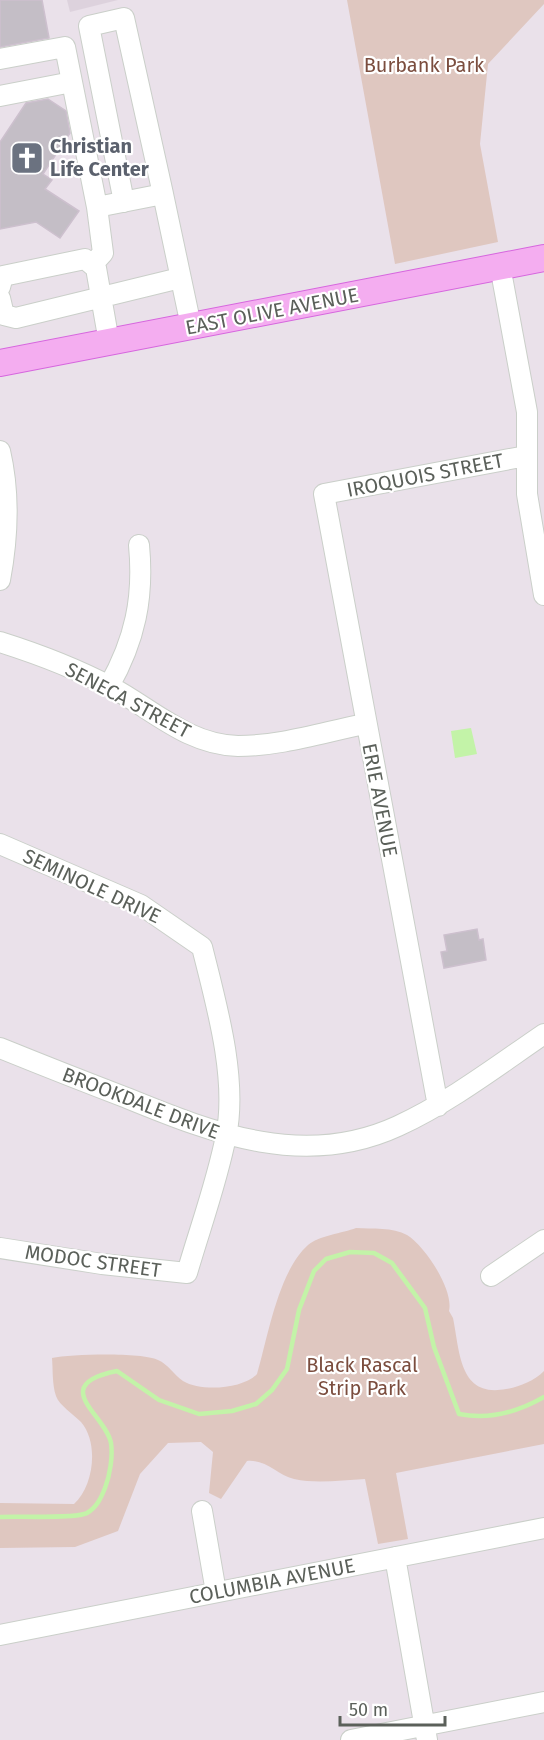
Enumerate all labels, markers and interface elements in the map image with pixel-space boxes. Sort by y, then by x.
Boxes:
park label: Burbank Park [364,53,485,77]
place label: Christian Life Center [50,134,150,181]
church icon: Christian Life Center [9,140,45,176]
street label: EAST OLIVE AVENUE [183,282,361,340]
street label: IROQUOIS STREET [345,448,506,502]
street label: SENECA STREET [61,657,195,743]
street label: ERIE AVENUE [357,741,403,859]
street label: SEMINOLE DRIVE [19,844,165,928]
street label: BROOKDALE DRIVE [59,1062,223,1144]
street label: MODOC STREET [23,1240,163,1283]
park label: Black Rascal Strip Park [306,1353,418,1400]
street label: COLUMBIA AVENUE [187,1553,357,1609]
scale bar [340,1689,445,1727]
text: 50 m [349,1699,388,1721]

